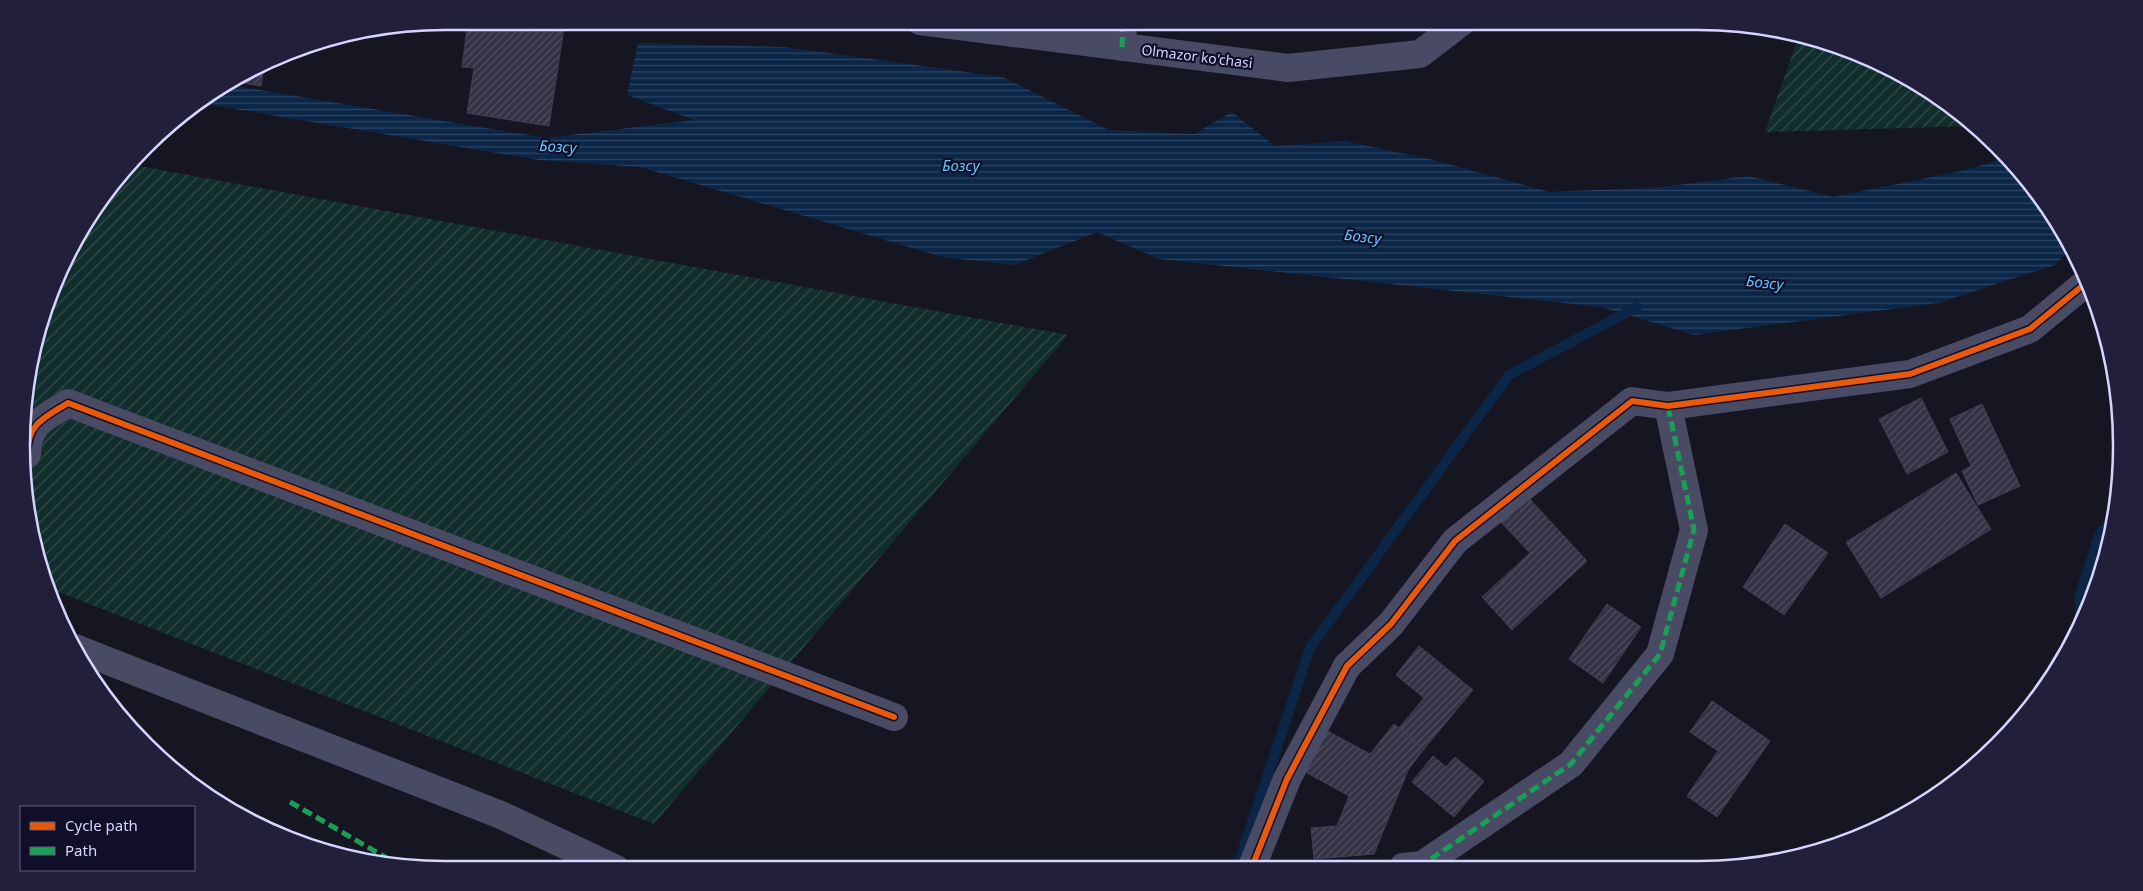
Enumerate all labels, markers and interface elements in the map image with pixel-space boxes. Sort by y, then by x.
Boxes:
street label: Olmazor ko'chasi [1140,40,1254,72]
water label: Бозсу [539,135,578,157]
water label: Бозсу [942,155,980,175]
water label: Бозсу [1343,224,1383,248]
water label: Бозсу [1745,270,1785,294]
legend [20,806,195,871]
text: Cycle path [65,815,138,835]
text: Path [65,840,97,860]

